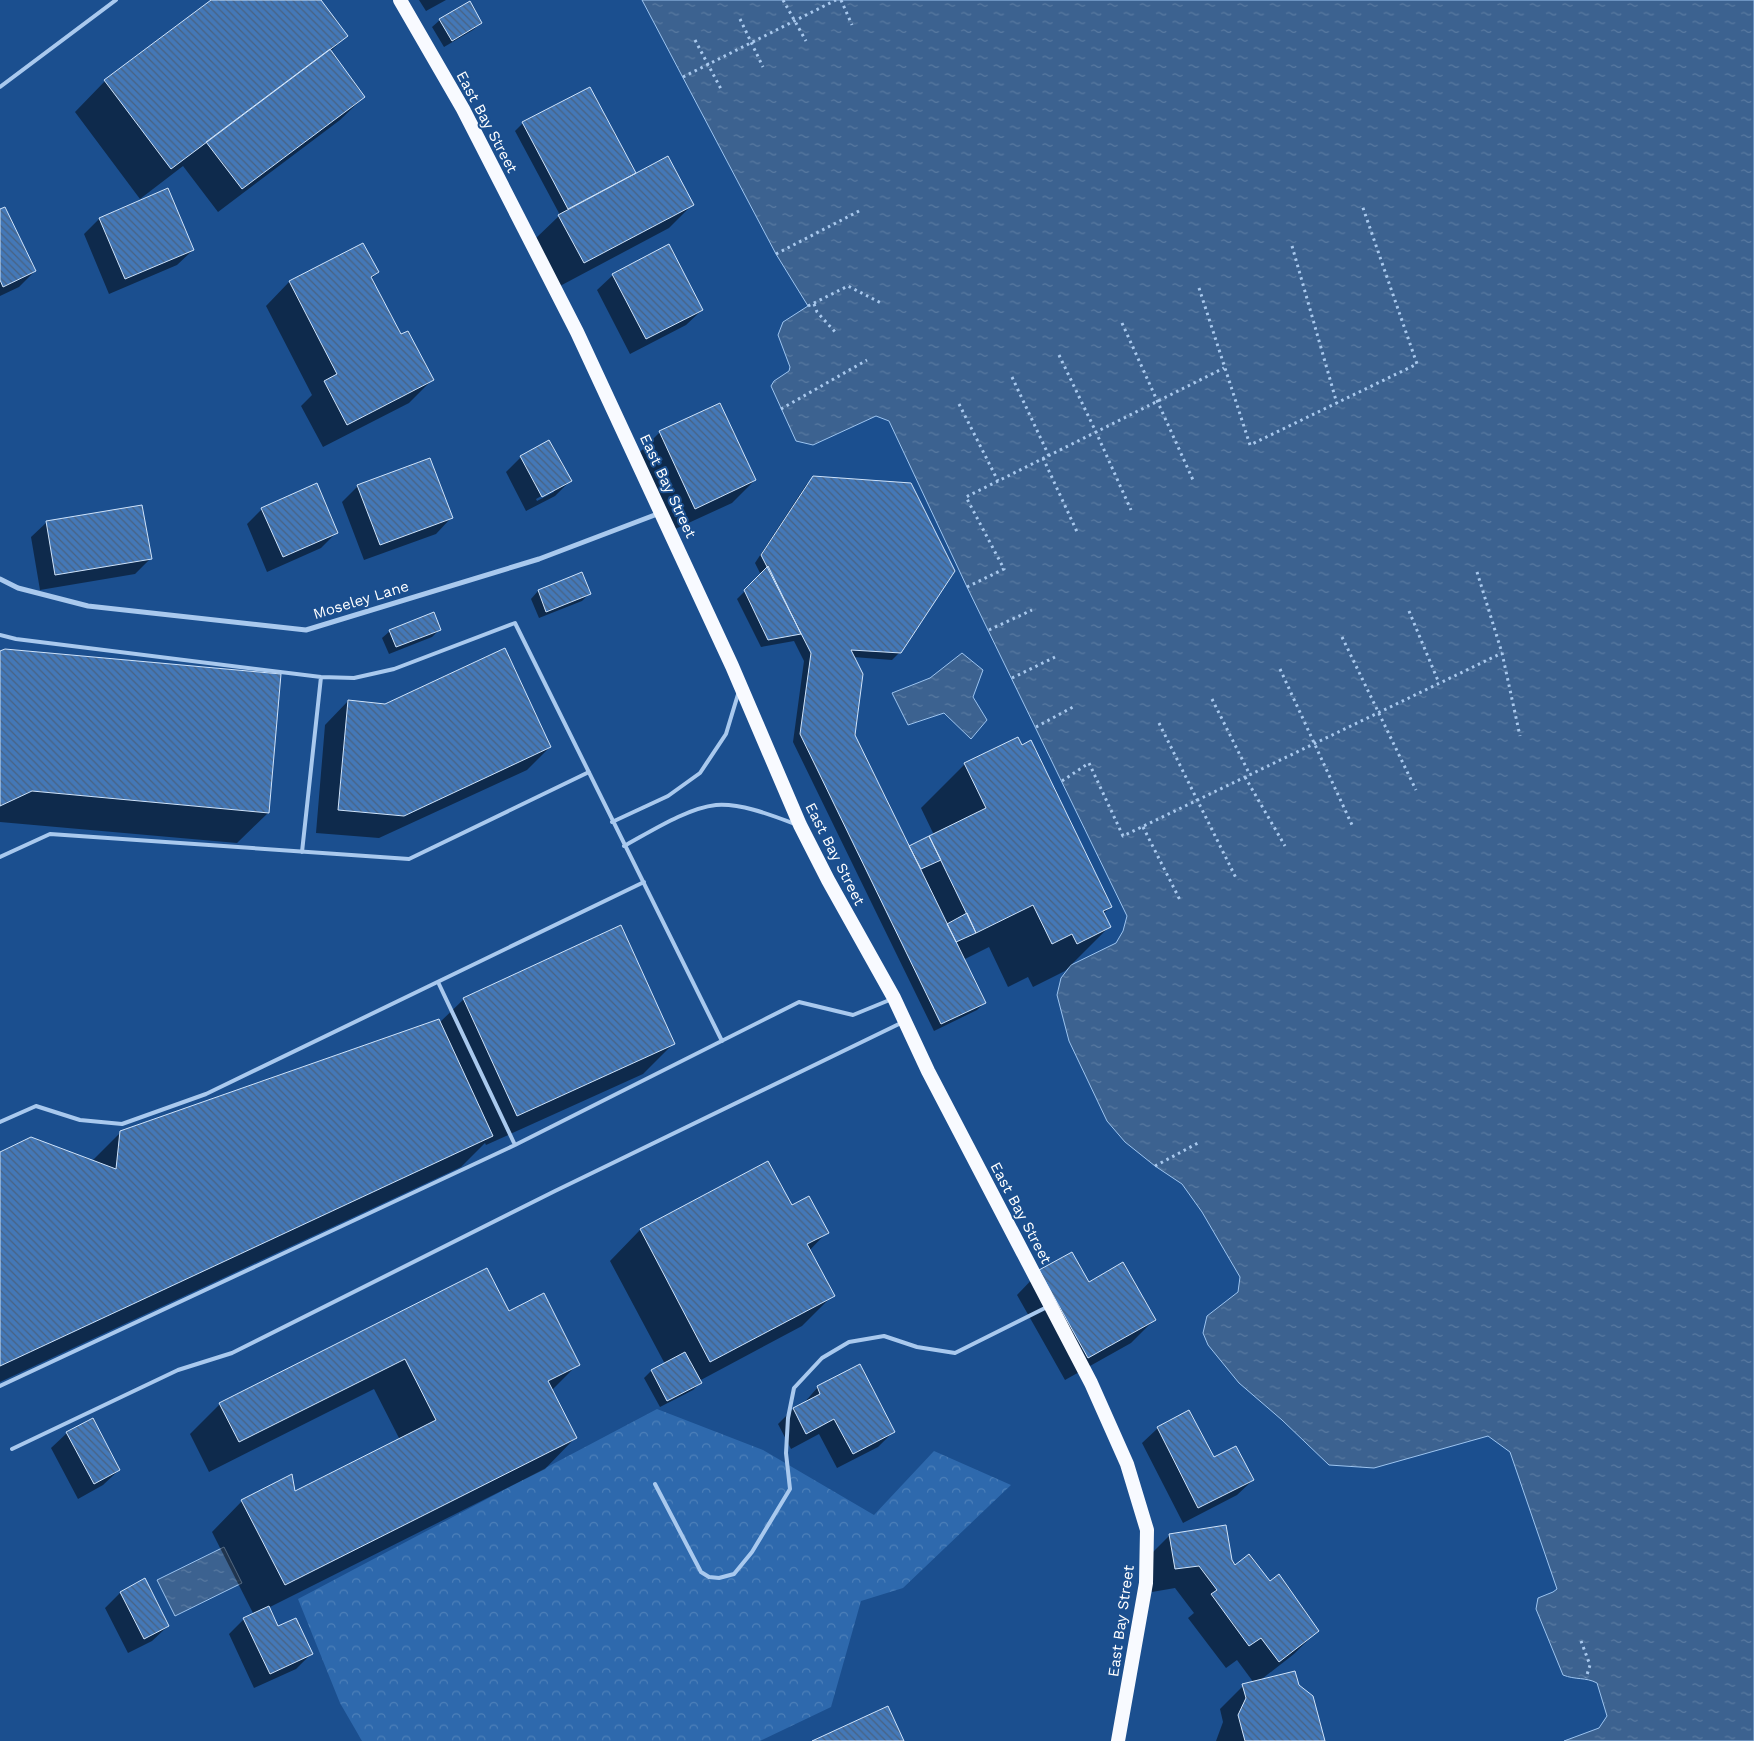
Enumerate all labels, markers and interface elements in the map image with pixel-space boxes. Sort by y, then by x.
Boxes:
street label: East Bay Street [453,68,522,177]
street label: East Bay Street [636,431,700,542]
street label: Moseley Lane [311,577,411,623]
street label: East Bay Street [801,800,869,909]
street label: East Bay Street [987,1159,1056,1268]
street label: East Bay Street [1104,1563,1138,1678]

